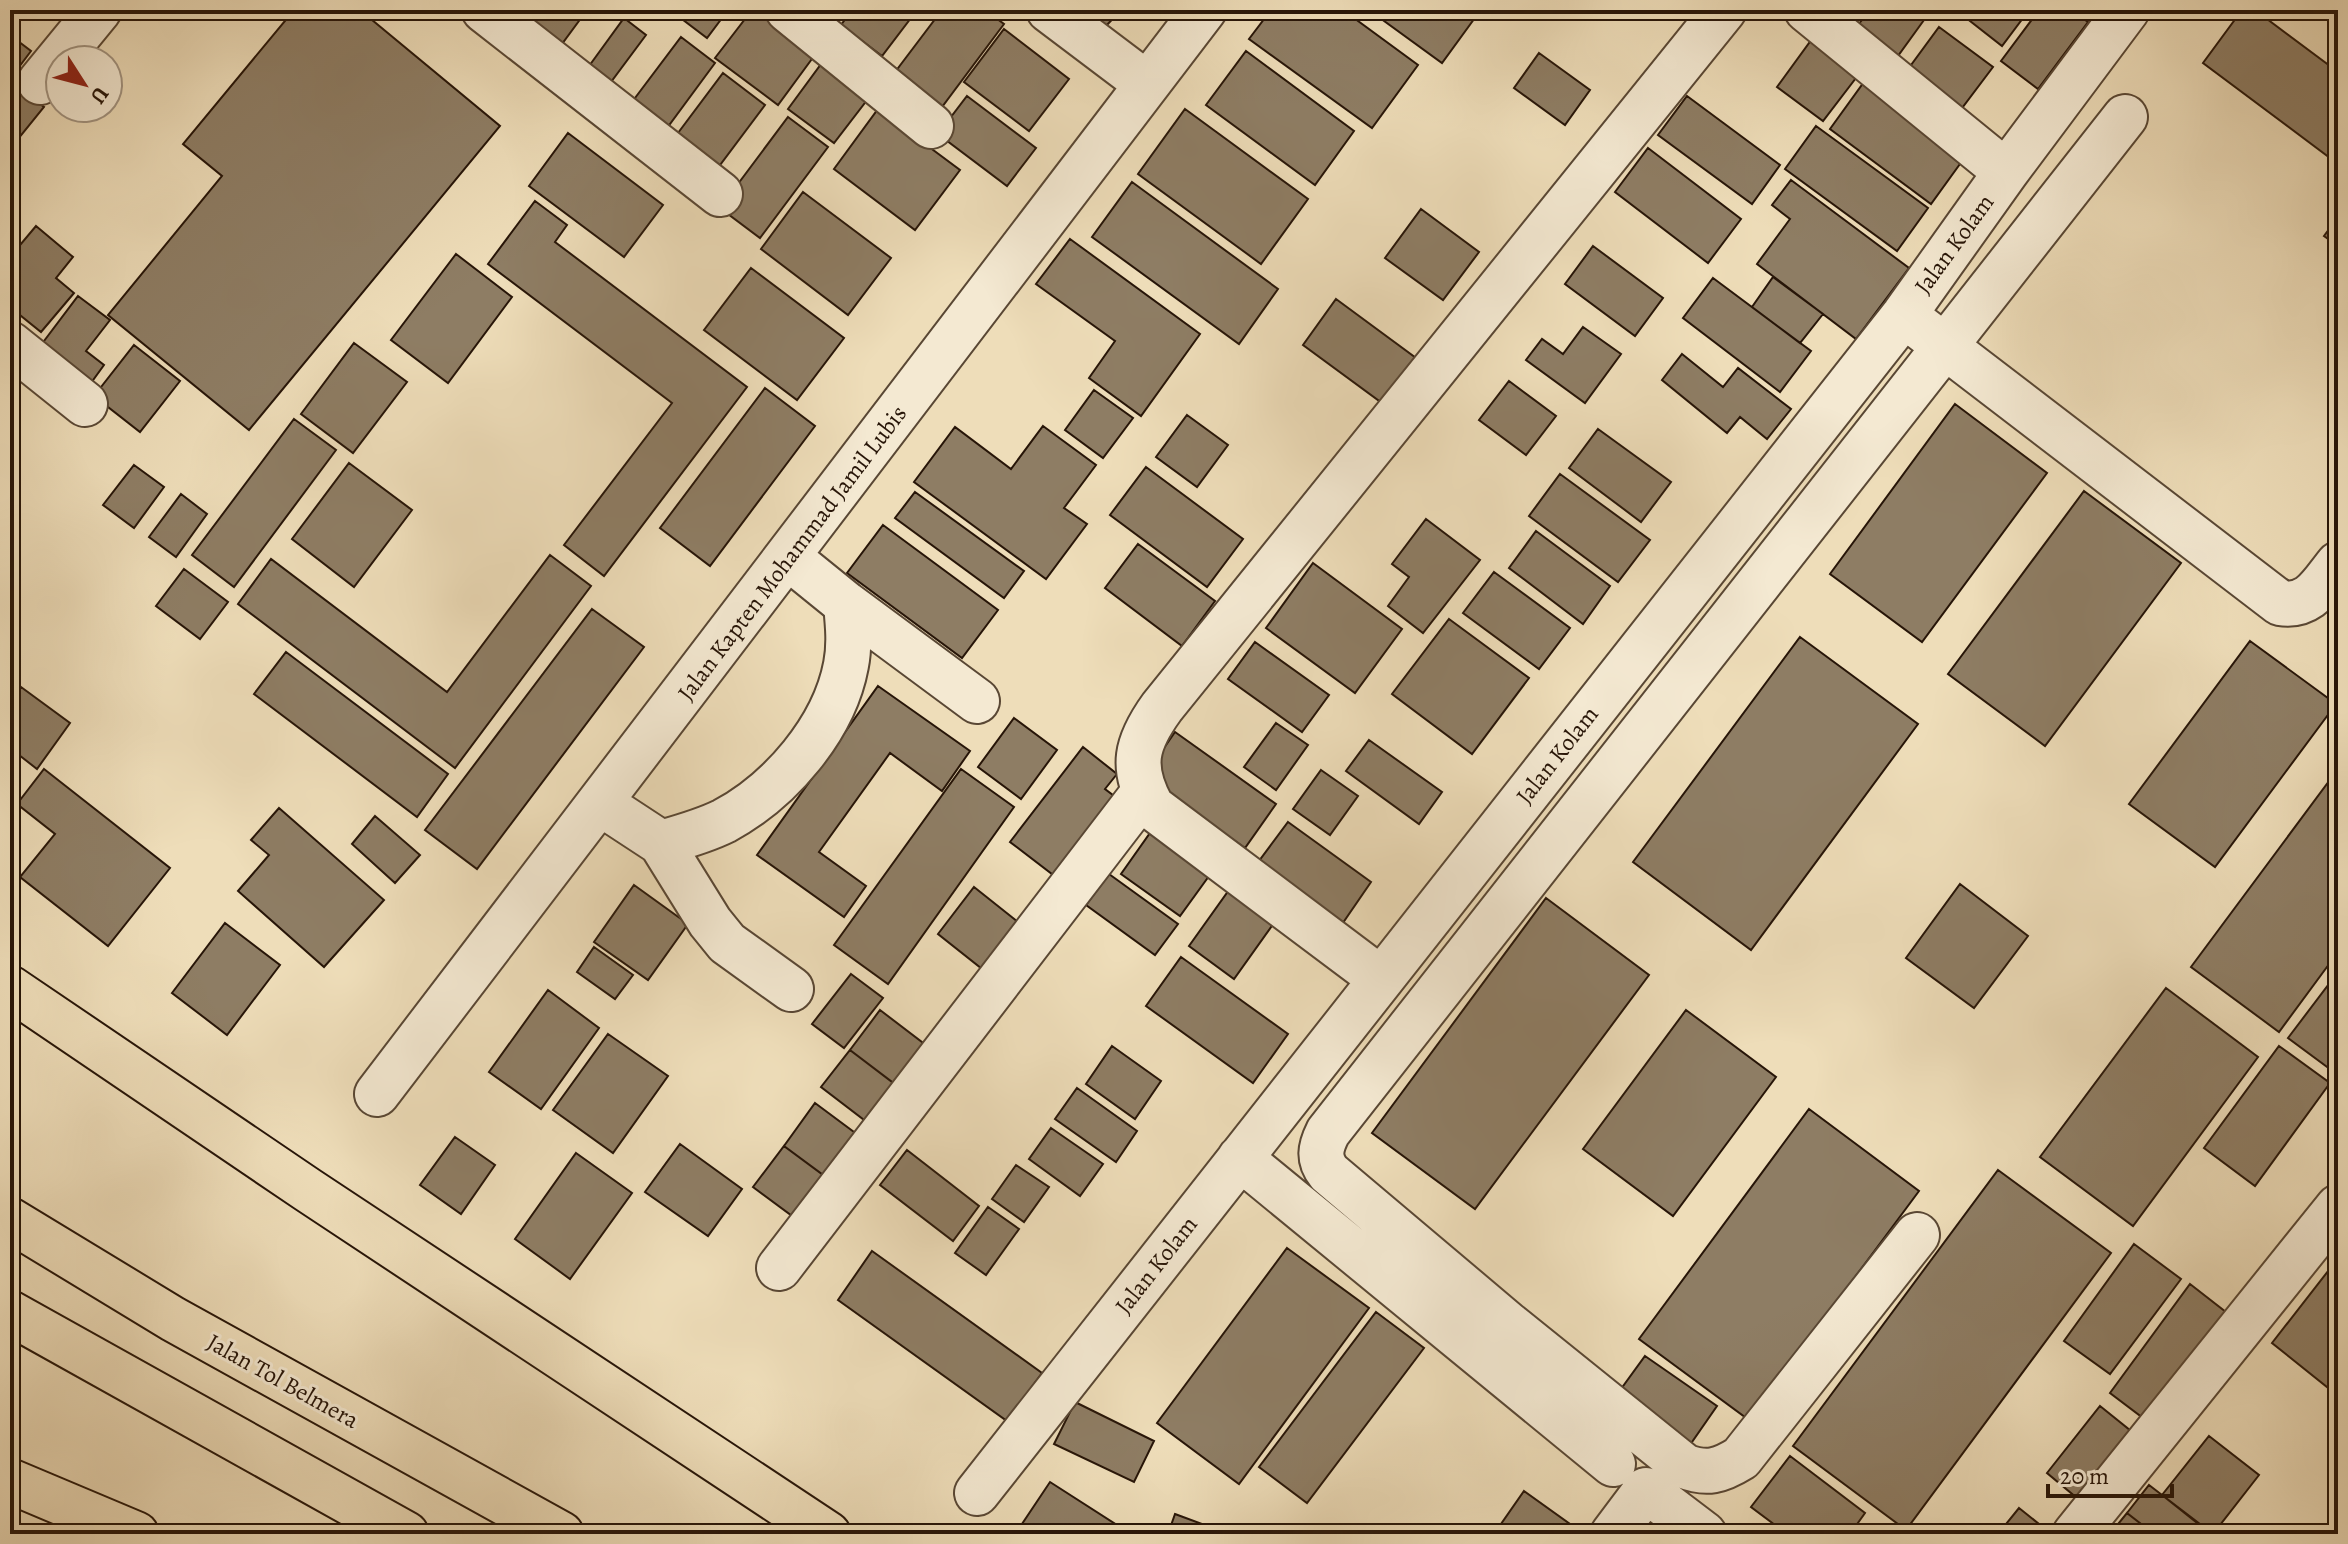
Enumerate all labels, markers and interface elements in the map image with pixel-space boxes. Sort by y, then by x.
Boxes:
north arrow [44,44,124,124]
text: U [83,80,116,110]
street label: Jalan Kolam [1907,187,2001,301]
street label: Jalan Kapten Mohammad Jamil Lubis [670,399,914,707]
street label: Jalan Kolam [1509,699,1606,811]
street label: Jalan Kolam [1108,1209,1205,1321]
street label: Jalan Tol Belmera [201,1326,365,1436]
scale bar [2048,1448,2172,1498]
text: 20 m [2060,1460,2109,1492]

